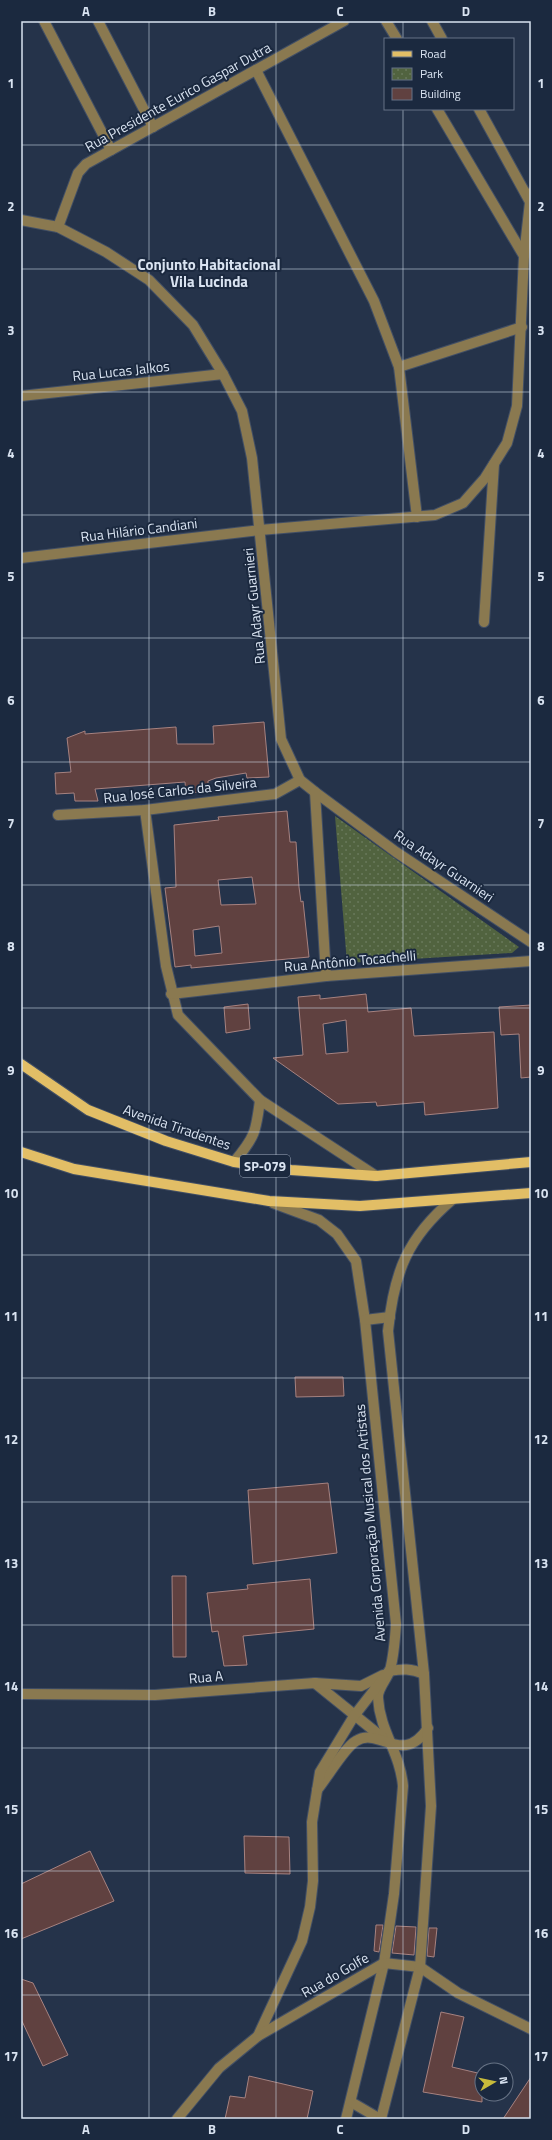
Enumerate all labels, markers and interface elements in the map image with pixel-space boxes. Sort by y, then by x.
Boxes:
text: A [82,1,90,21]
text: B [208,1,216,21]
text: C [336,1,344,21]
text: D [462,1,470,21]
street label: Rua Presidente Eurico Gaspar Dutra [81,36,275,157]
legend [384,38,514,110]
text: Road [420,44,446,63]
text: Park [420,64,443,83]
text: 1 [7,73,15,93]
text: 1 [537,73,545,93]
text: Building [420,84,461,103]
text: 2 [7,196,15,216]
text: 2 [537,196,545,216]
district label: Conjunto Habitacional Vila Lucinda [137,253,281,293]
text: 3 [7,320,15,340]
text: 3 [537,320,545,340]
street label: Rua Lucas Jalkos [71,355,171,386]
text: 4 [7,443,15,463]
text: 4 [537,443,545,463]
street label: Rua Hilário Candiani [79,512,199,547]
street label: Rua Adayr Guarnieri [237,547,270,665]
text: 5 [7,566,15,586]
text: 5 [537,566,545,586]
text: 6 [7,690,15,710]
text: 6 [537,690,545,710]
street label: Rua José Carlos da Silveira [102,771,258,808]
text: 7 [7,813,15,833]
text: 7 [537,813,545,833]
street label: Rua Adayr Guarnieri [390,824,499,907]
text: 8 [7,936,15,956]
text: 8 [537,936,545,956]
street label: Rua Antônio Tocachelli [283,944,417,977]
text: 9 [7,1060,15,1080]
text: 9 [537,1060,545,1080]
street label: Avenida Tiradentes [121,1098,234,1155]
road number: SP-079 [240,1155,290,1177]
text: 10 [4,1183,18,1203]
text: 10 [534,1183,548,1203]
text: 11 [4,1306,18,1326]
text: 11 [534,1306,548,1326]
street label: Avenida Corporação Musical dos Artistas [349,1403,390,1643]
text: 12 [4,1429,18,1449]
text: 12 [534,1429,548,1449]
text: 13 [4,1553,18,1573]
text: 13 [534,1553,548,1573]
street label: Rua A [188,1664,225,1688]
text: 14 [4,1676,18,1696]
text: 14 [534,1676,548,1696]
text: 15 [4,1799,18,1819]
text: 15 [534,1799,548,1819]
text: 16 [4,1923,18,1943]
text: 16 [534,1923,548,1943]
street label: Rua do Golfe [297,1947,372,2002]
text: 17 [4,2046,18,2066]
text: 17 [534,2046,548,2066]
north arrow [474,2062,514,2102]
text: N [495,2075,512,2085]
text: A [82,2119,90,2139]
text: B [208,2119,216,2139]
text: C [336,2119,344,2139]
text: D [462,2119,470,2139]

